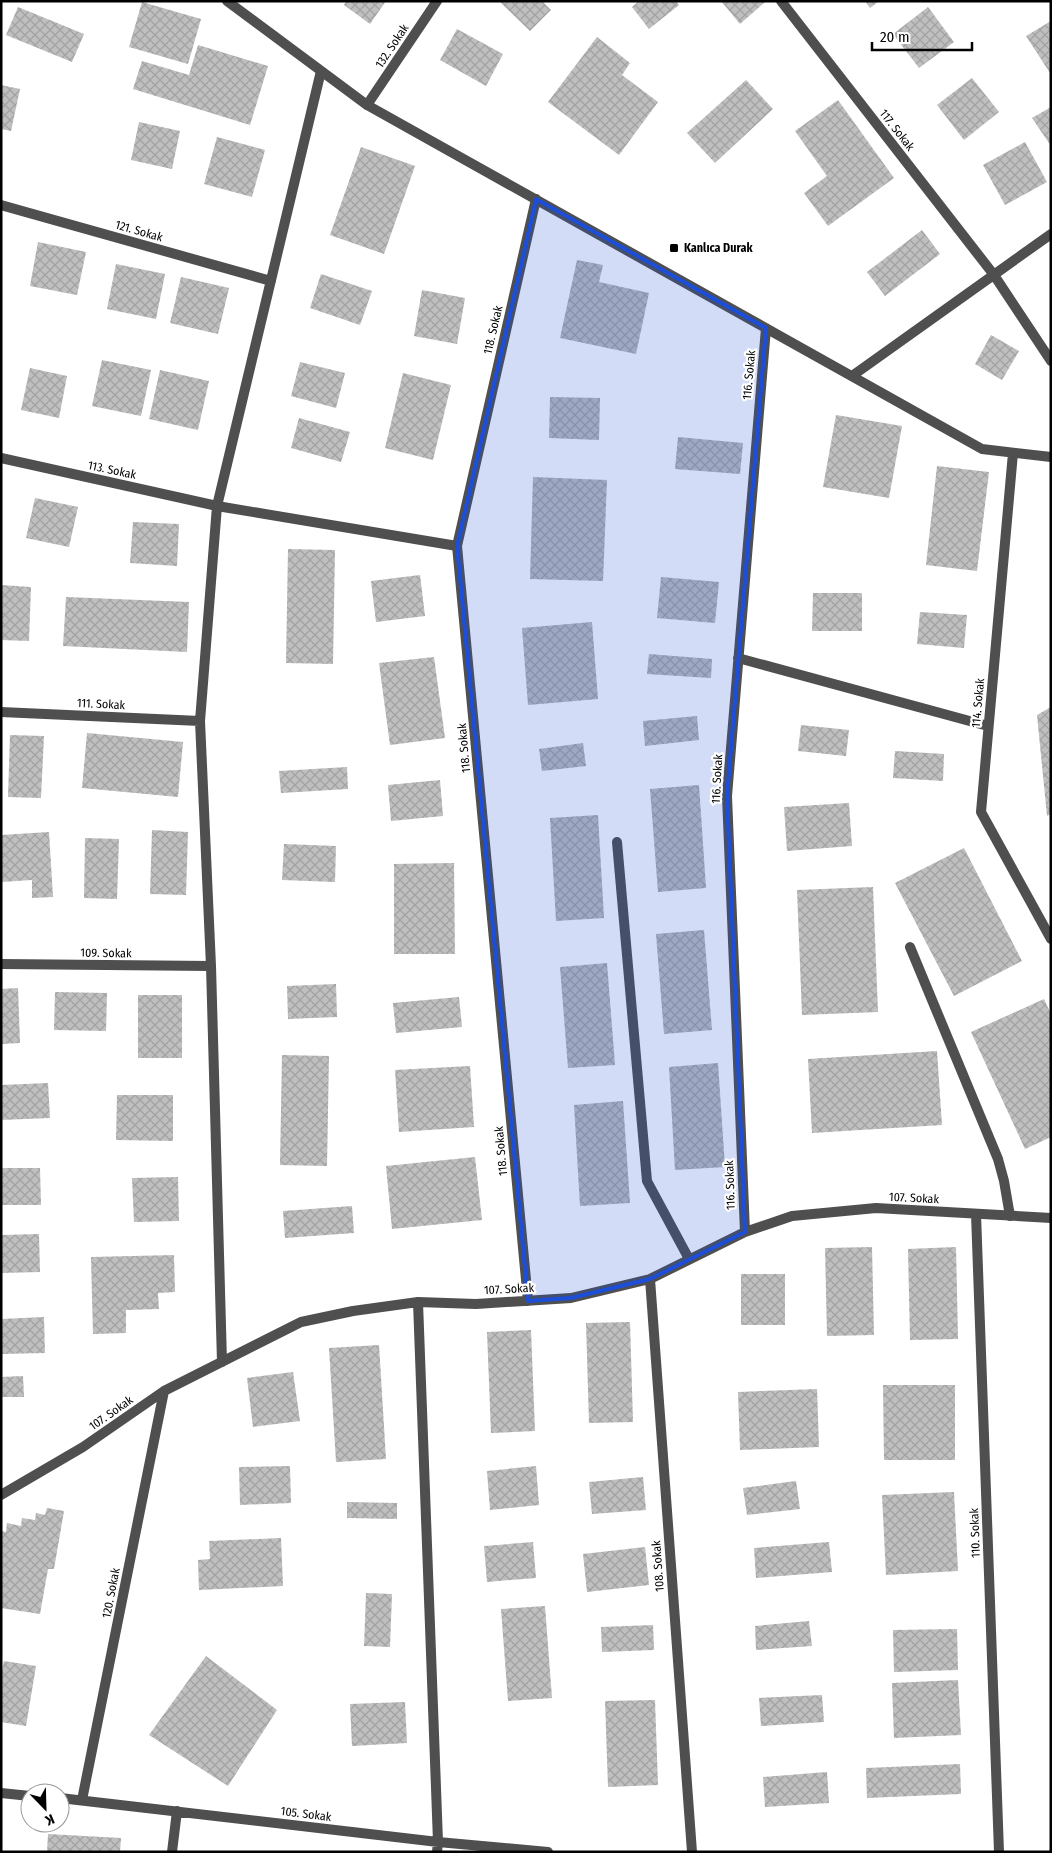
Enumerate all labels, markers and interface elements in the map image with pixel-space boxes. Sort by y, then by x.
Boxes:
scale bar [872,20,972,52]
street label: 132. Sokak [372,21,412,71]
text: 20 m [880,28,910,46]
street label: 117. Sokak [877,107,918,154]
street label: 121. Sokak [114,218,165,245]
place label: Kanlıca Durak [684,241,753,255]
marker: Kanlıca Durak [668,242,680,254]
street label: 118. Sokak [481,304,506,356]
street label: 116. Sokak [740,349,758,400]
street label: 113. Sokak [87,458,138,482]
street label: 114. Sokak [969,677,987,728]
street label: 111. Sokak [77,696,126,712]
street label: 118. Sokak [455,722,473,773]
street label: 116. Sokak [709,753,725,804]
street label: 109. Sokak [80,946,132,960]
street label: 118. Sokak [492,1125,510,1176]
street label: 116. Sokak [722,1160,738,1210]
street label: 107. Sokak [889,1190,940,1206]
street label: 107. Sokak [484,1281,535,1297]
street label: 107. Sokak [86,1393,136,1433]
street label: 110. Sokak [967,1507,983,1558]
street label: 108. Sokak [649,1539,667,1592]
street label: 120. Sokak [99,1566,123,1619]
north arrow [20,1783,70,1833]
street label: 105. Sokak [280,1804,333,1824]
text: K [42,1810,57,1829]

